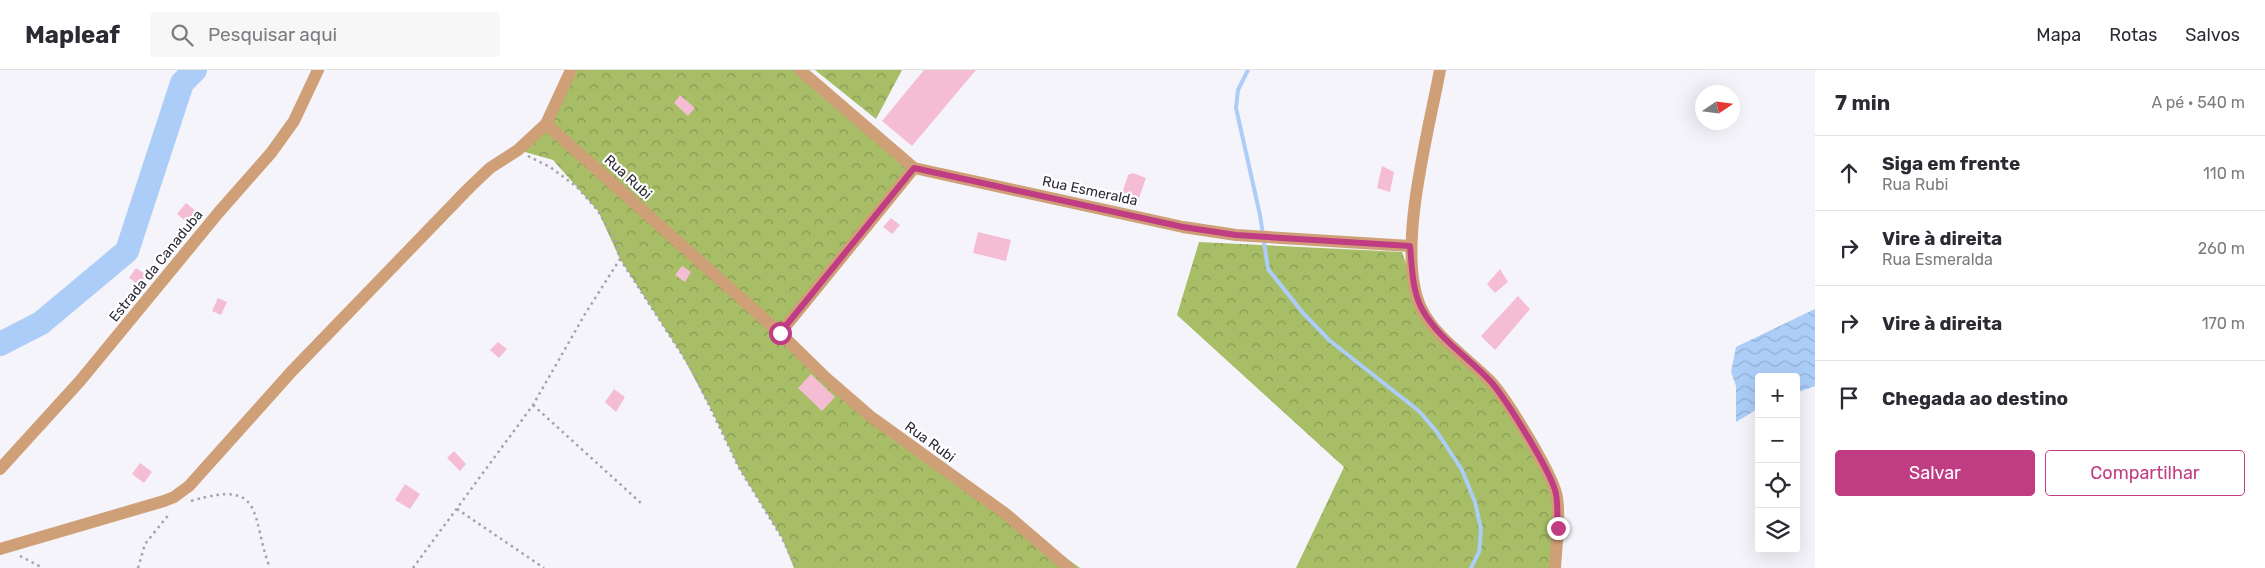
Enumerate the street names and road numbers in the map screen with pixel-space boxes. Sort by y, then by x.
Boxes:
street label: Rua Rubi [601,151,655,203]
street label: Rua Esmeralda [1041,173,1139,209]
street label: Estrada da Canaduba [106,207,206,325]
street label: Rua Rubi [902,418,958,466]

